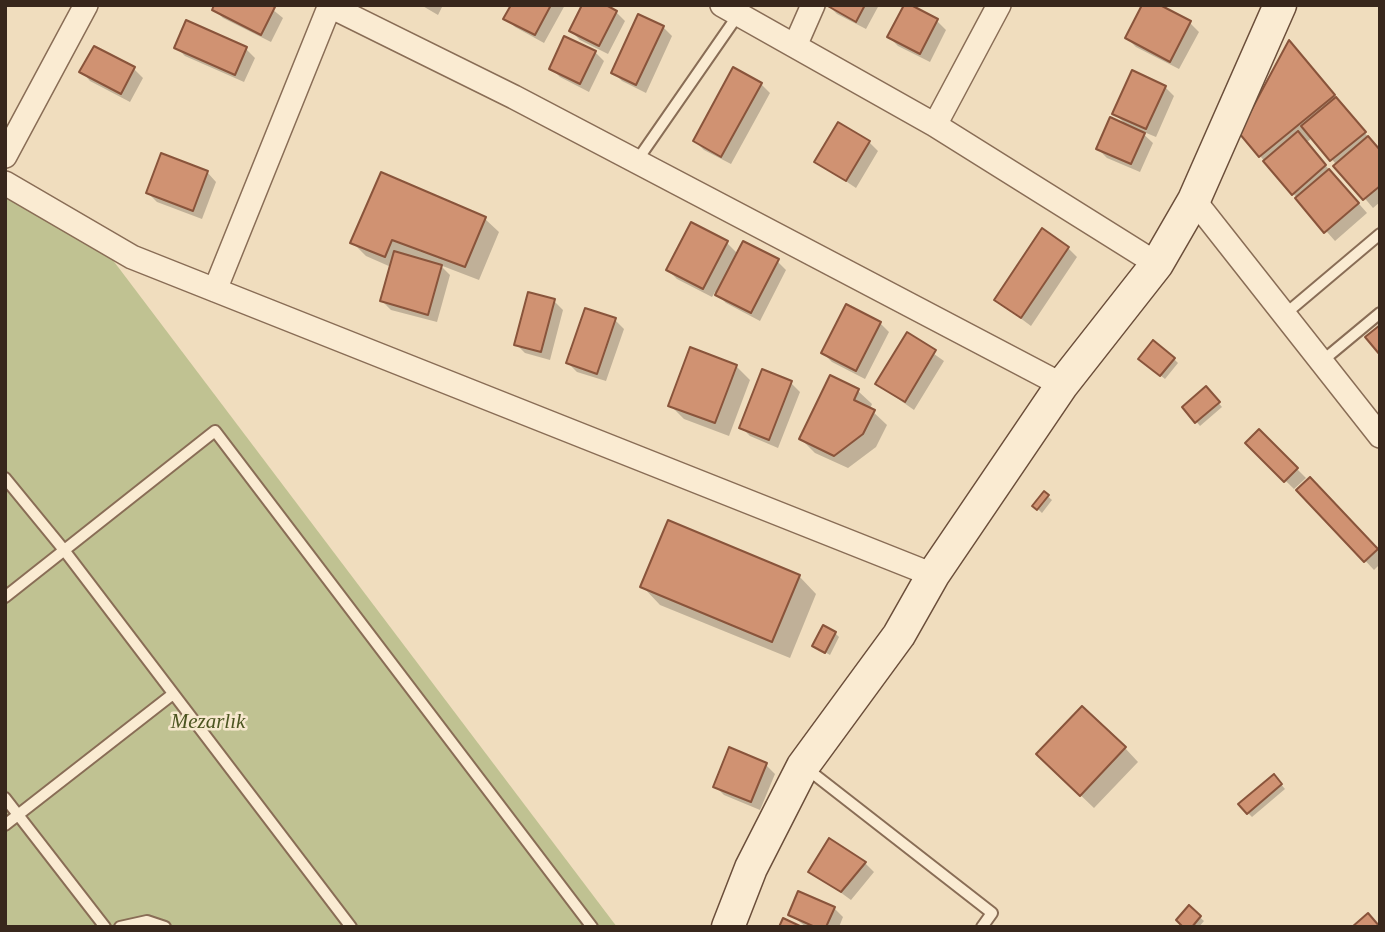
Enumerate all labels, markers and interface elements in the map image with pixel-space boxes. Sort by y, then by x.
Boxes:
park label: Mezarlık [171,709,245,735]

